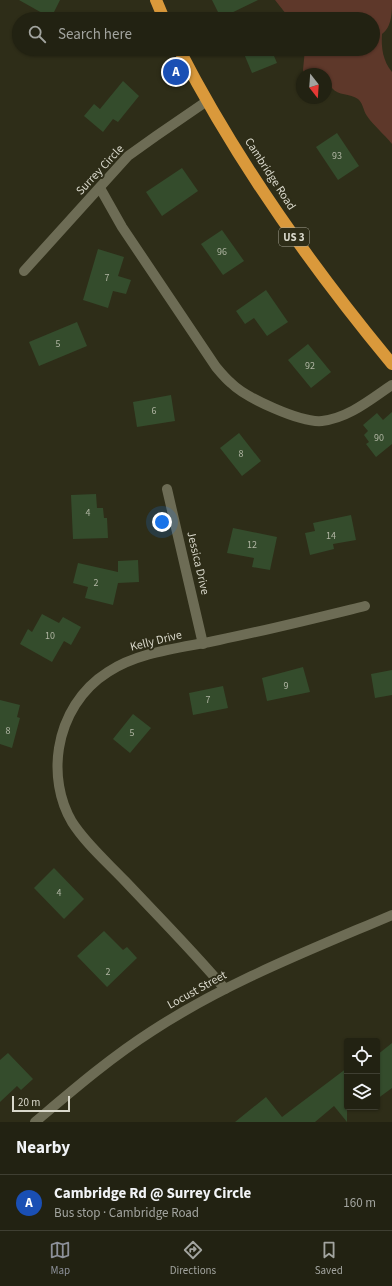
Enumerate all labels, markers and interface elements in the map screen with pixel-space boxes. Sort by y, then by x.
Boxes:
search box [12,12,380,56]
icon: search [26,23,48,45]
text: Search here [58,24,132,45]
pin: A [163,57,189,87]
north arrow [296,68,332,104]
street label: Cambridge Road [240,134,300,214]
street label: Surrey Circle [72,141,128,199]
house number: 93 [332,149,342,163]
road number: US 3 [279,228,309,246]
house number: 96 [217,245,227,259]
house number: 7 [105,271,110,285]
house number: 5 [56,337,61,351]
house number: 92 [305,359,315,373]
house number: 6 [152,404,157,418]
house number: 90 [374,431,384,445]
house number: 8 [239,447,244,461]
house number: 4 [86,506,91,520]
your location [152,512,172,532]
house number: 14 [326,529,336,543]
street label: Jessica Drive [182,530,214,596]
house number: 12 [247,538,257,552]
house number: 2 [94,576,99,590]
street label: Kelly Drive [128,626,184,656]
house number: 10 [45,629,55,643]
house number: 9 [284,679,289,693]
house number: 7 [206,693,211,707]
house number: 8 [6,724,11,738]
house number: 5 [130,726,135,740]
house number: 4 [57,886,62,900]
house number: 2 [106,965,111,979]
street label: Locust Street [164,967,230,1013]
map controls [344,1038,380,1110]
button: locate [344,1038,380,1074]
button: layers [344,1074,380,1110]
scale bar [12,1094,70,1113]
text: 20 m [18,1095,40,1110]
text: Nearby [16,1136,70,1160]
text: Cambridge Rd @ Surrey Circle [54,1183,251,1204]
text: A [25,1194,33,1212]
text: 160 m [343,1194,376,1212]
text: Bus stop · Cambridge Road [54,1204,199,1222]
tab: Map [49,1239,71,1278]
tab: Directions [170,1239,216,1278]
tab: Saved [315,1239,343,1278]

